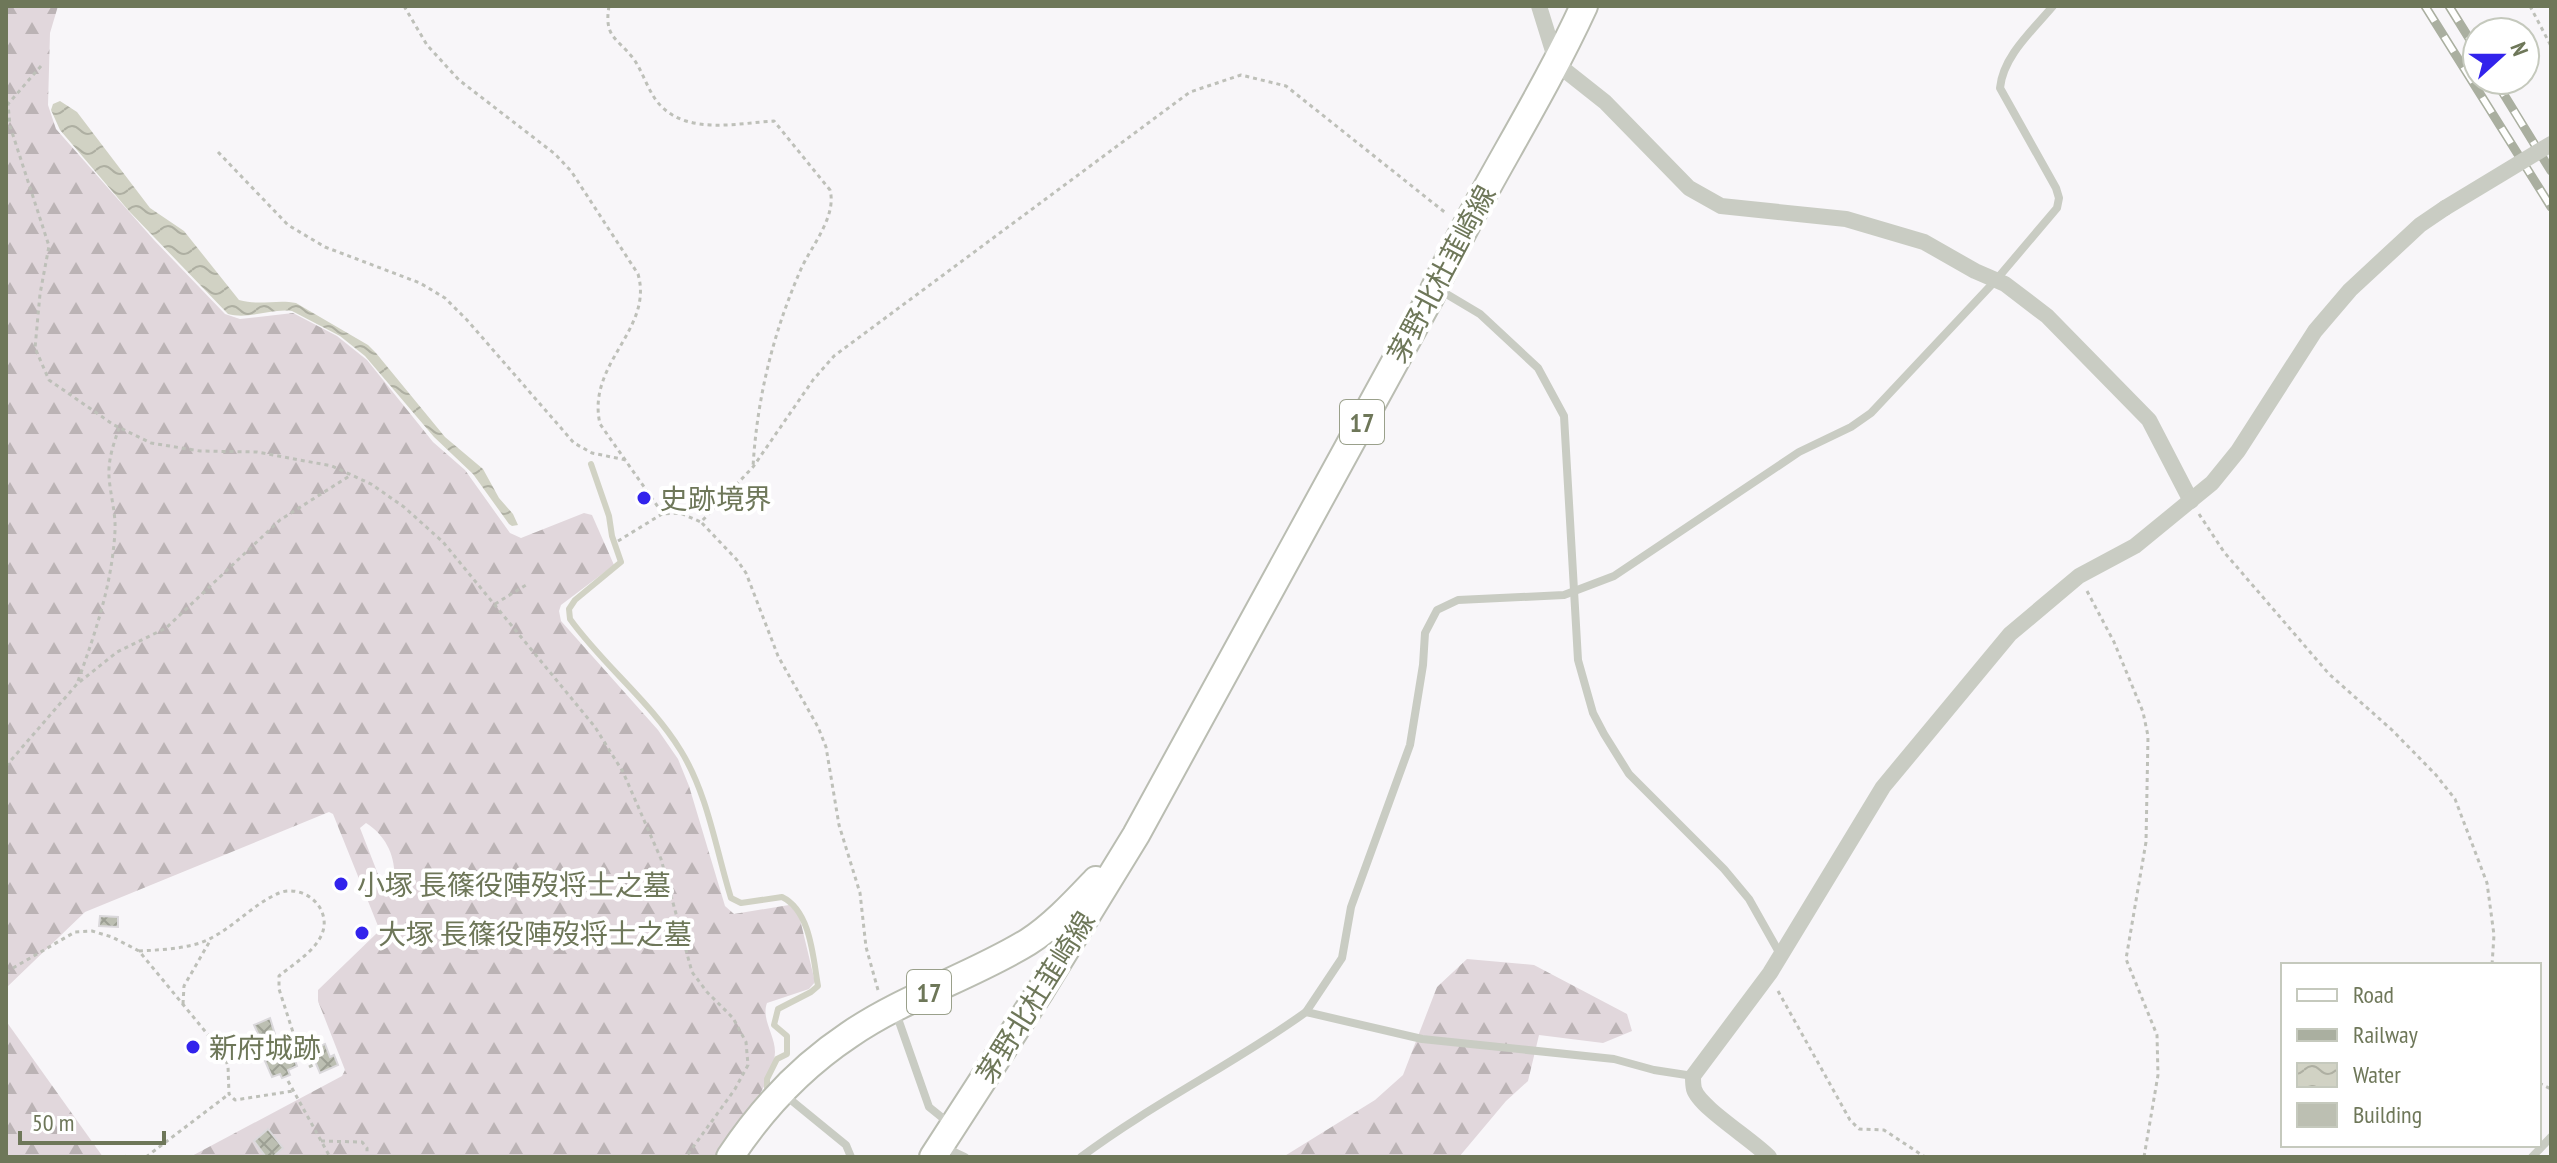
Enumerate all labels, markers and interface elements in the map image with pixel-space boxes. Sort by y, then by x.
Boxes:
north arrow [2461,16,2541,96]
text: N [2504,38,2535,59]
street label: 茅野北杜韮崎線 [1379,179,1503,369]
road number: 17 [1340,400,1384,444]
place label: 史跡境界 [660,480,772,517]
marker: 史跡境界 [635,489,653,507]
place label: 小塚 長篠役陣歿将士之墓 [357,866,671,903]
marker: 小塚 長篠役陣歿将士之墓 [332,875,350,893]
street label: 茅野北杜韮崎線 [967,904,1103,1090]
place label: 大塚 長篠役陣歿将士之墓 [378,915,692,952]
marker: 大塚 長篠役陣歿将士之墓 [353,924,371,942]
legend [2281,963,2541,1147]
road number: 17 [907,970,951,1014]
text: Road [2353,979,2394,1010]
text: Railway [2353,1019,2418,1050]
place label: 新府城跡 [209,1029,321,1066]
marker: 新府城跡 [184,1038,202,1056]
text: Water [2353,1059,2401,1090]
scale bar [20,1095,164,1145]
text: Building [2353,1099,2422,1130]
text: 50 m [32,1107,74,1138]

